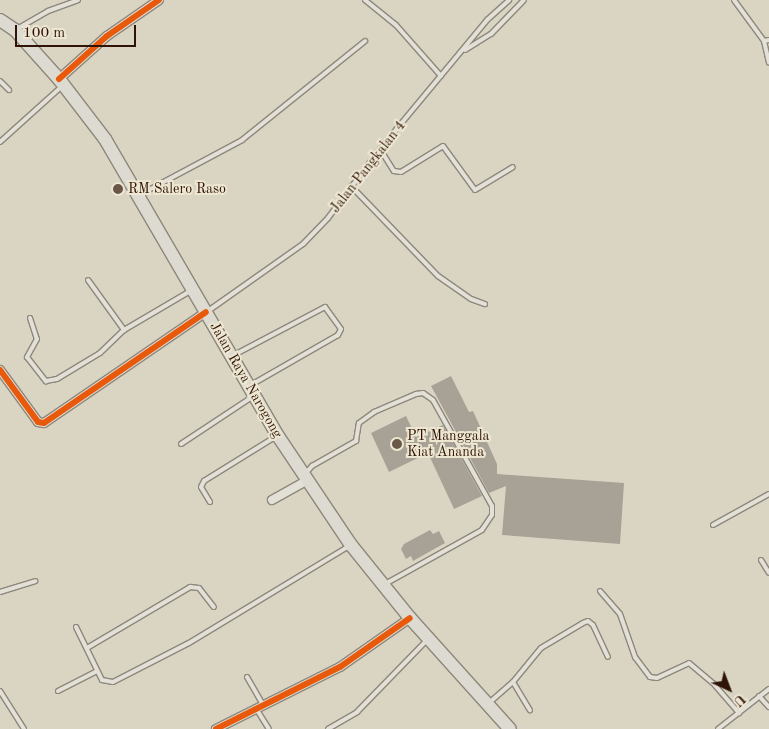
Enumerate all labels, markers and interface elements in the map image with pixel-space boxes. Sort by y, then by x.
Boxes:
scale bar [18,15,139,47]
text: 100 m [23,26,65,41]
street label: Jalan Pangkalan 4 [327,118,409,216]
place label: RM Salero Raso [128,181,226,197]
marker: RM Salero Raso [112,183,124,195]
street label: Jalan Raya Narogong [206,319,286,441]
place label: PT Manggala Kiat Ananda [407,428,489,461]
marker: PT Manggala Kiat Ananda [391,438,403,450]
north arrow [704,664,754,714]
text: U [730,691,748,709]

